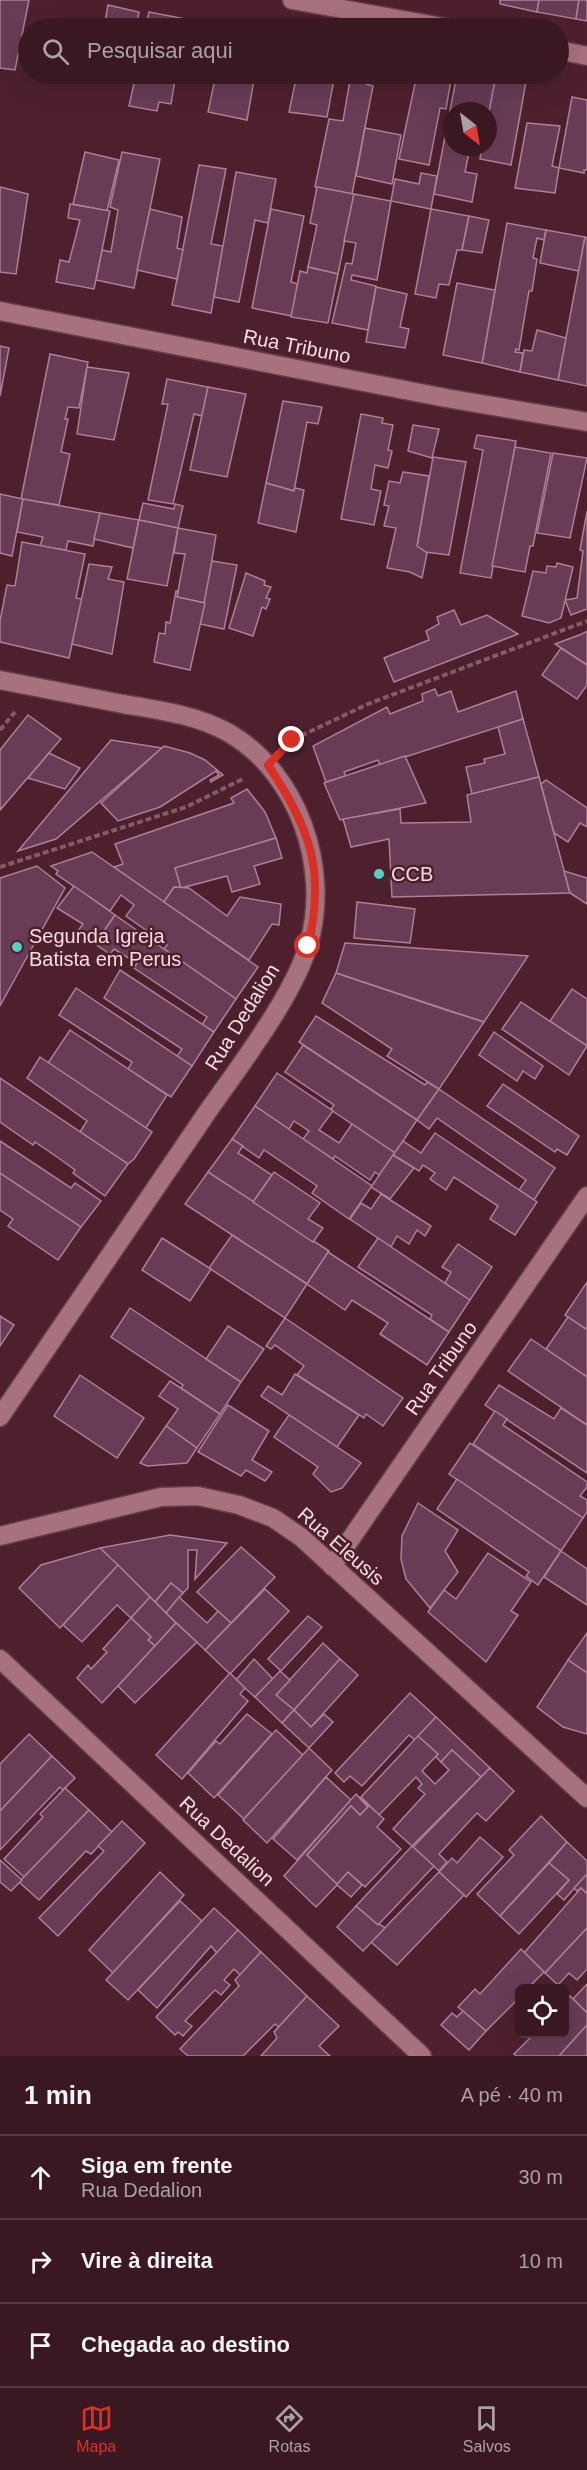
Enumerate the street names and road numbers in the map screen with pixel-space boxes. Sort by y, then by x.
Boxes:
street label: Rua Tribuno [241,325,353,367]
street label: Rua Dedalion [201,960,283,1074]
street label: Rua Tribuno [401,1317,481,1419]
street label: Rua Eleusis [294,1503,388,1589]
street label: Rua Dedalion [175,1792,279,1890]

